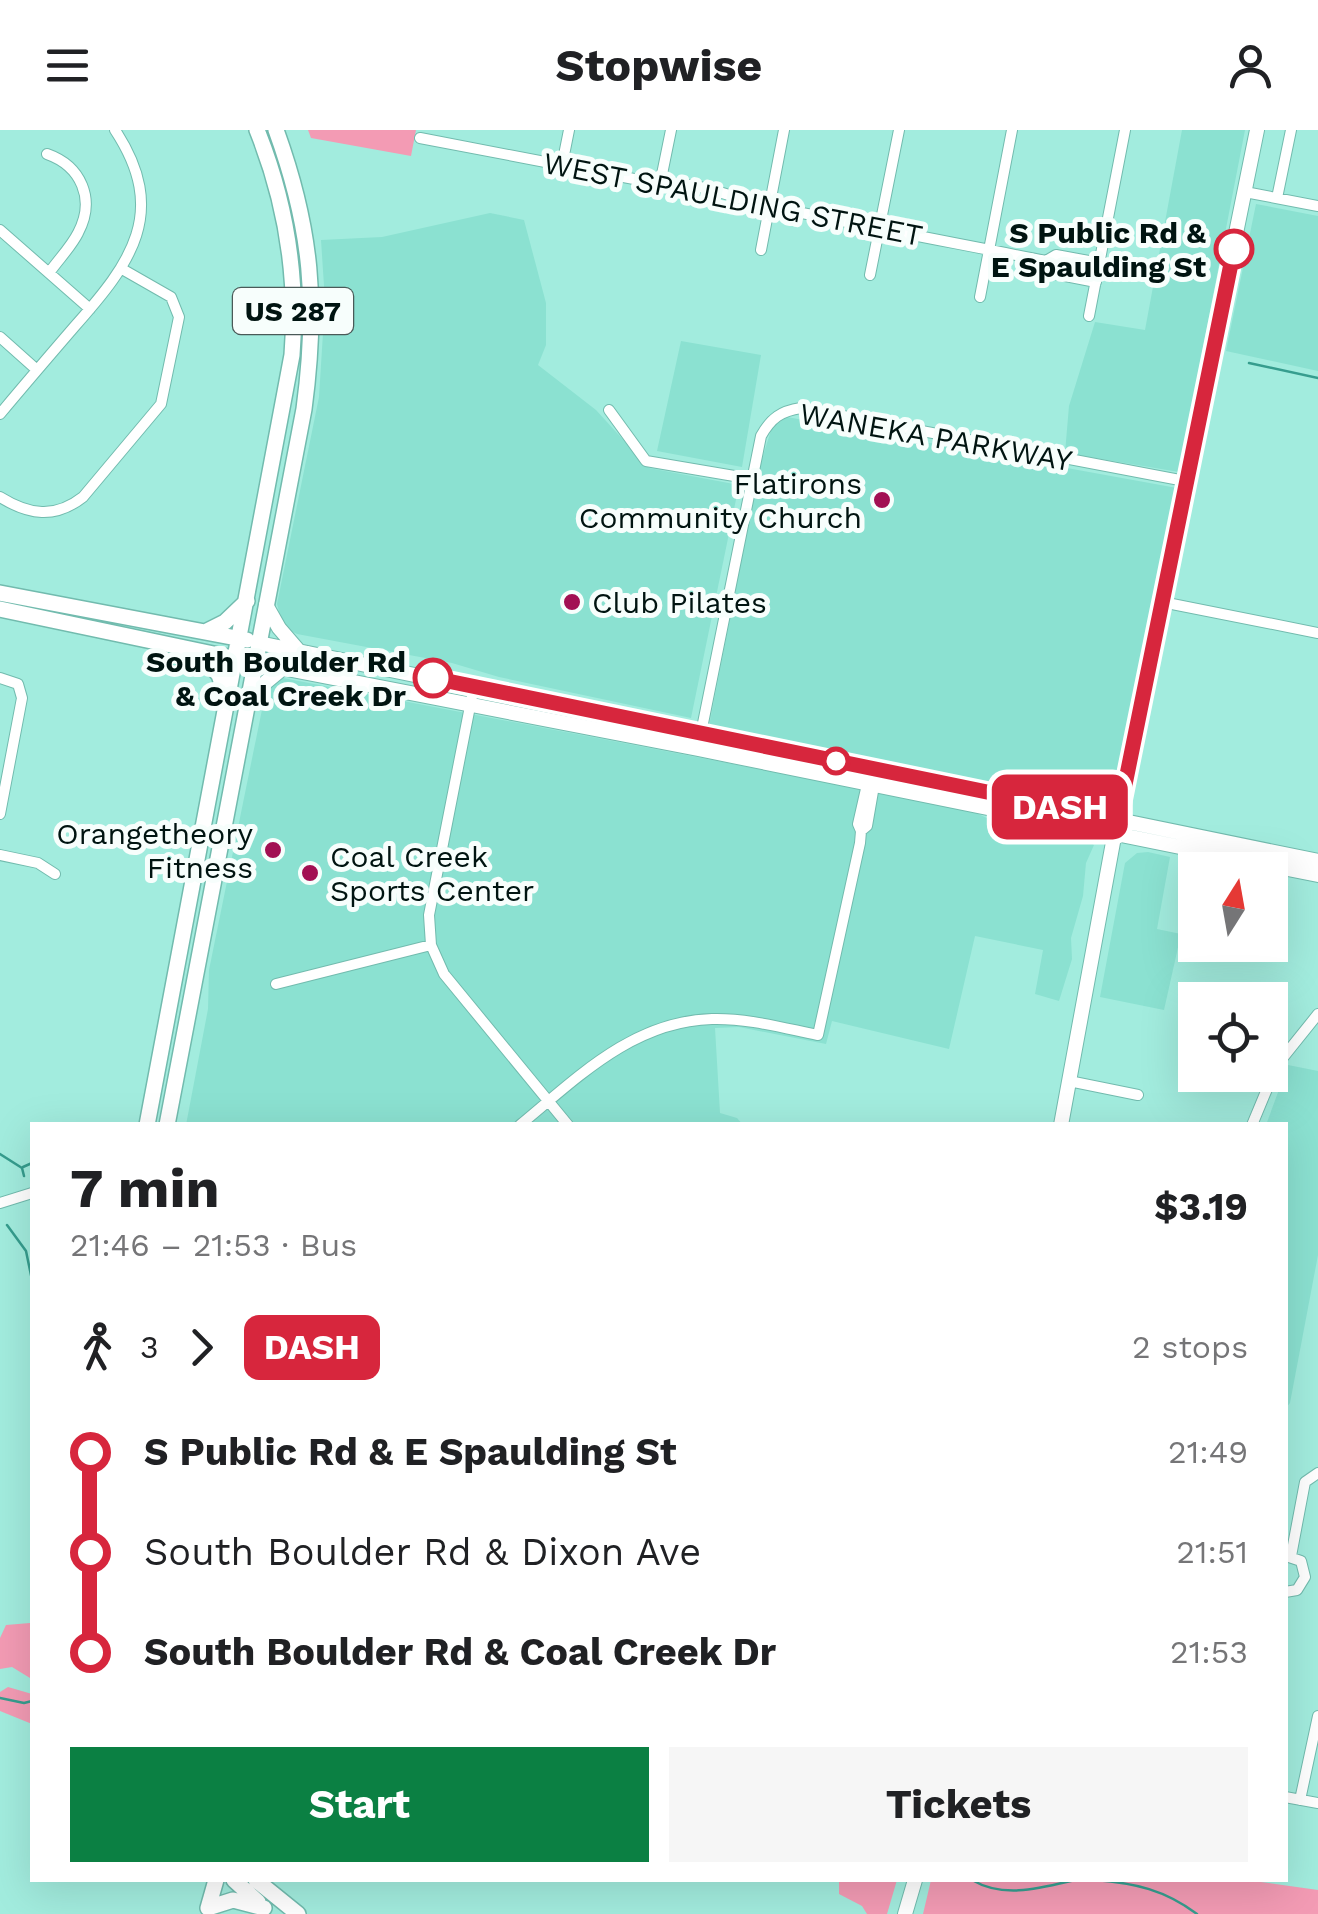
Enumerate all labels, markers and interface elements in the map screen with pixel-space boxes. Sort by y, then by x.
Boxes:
icon: menu [40,38,95,93]
icon: person [1223,38,1278,93]
text: Stopwise [556,39,762,92]
street label: WEST SPAULDING STREET [540,145,926,253]
place label: S Public Rd & E Spaulding St [991,215,1207,284]
marker: S Public Rd & E Spaulding St [1215,230,1253,268]
road number: US 287 [233,288,353,334]
street label: WANEKA PARKWAY [797,396,1075,478]
place label: Flatirons Community Church [579,466,862,535]
marker: Flatirons Community Church [871,489,893,511]
place label: Club Pilates [592,585,767,620]
marker: Club Pilates [561,591,583,613]
place label: South Boulder Rd & Coal Creek Dr [146,644,406,713]
marker: South Boulder Rd & Coal Creek Dr [414,659,452,697]
unlabelled marker [823,748,849,774]
line badge: DASH [990,774,1130,840]
text: DASH [1012,786,1108,828]
place label: Orangetheory Fitness [56,816,254,885]
marker: Orangetheory Fitness [262,839,284,861]
place label: Coal Creek Sports Center [330,839,534,908]
north arrow [1178,852,1288,962]
map controls [1178,852,1288,1092]
marker: Coal Creek Sports Center [299,862,321,884]
button: locate [1178,982,1288,1092]
text: 7 min [70,1156,220,1220]
text: $3.19 [1154,1185,1248,1229]
text: 21:46 – 21:53 · Bus [70,1226,357,1264]
icon: walk [70,1320,125,1375]
icon: forward [174,1320,229,1375]
text: DASH [264,1326,360,1368]
text: 3 [140,1328,159,1366]
text: 2 stops [1132,1328,1248,1366]
text: S Public Rd & E Spaulding St [144,1430,677,1474]
text: 21:49 [1168,1433,1248,1471]
text: South Boulder Rd & Dixon Ave [144,1530,701,1574]
text: 21:51 [1176,1533,1248,1571]
text: South Boulder Rd & Coal Creek Dr [144,1630,776,1674]
text: 21:53 [1170,1633,1248,1671]
button: Start [70,1747,649,1862]
button: Tickets [669,1747,1248,1862]

